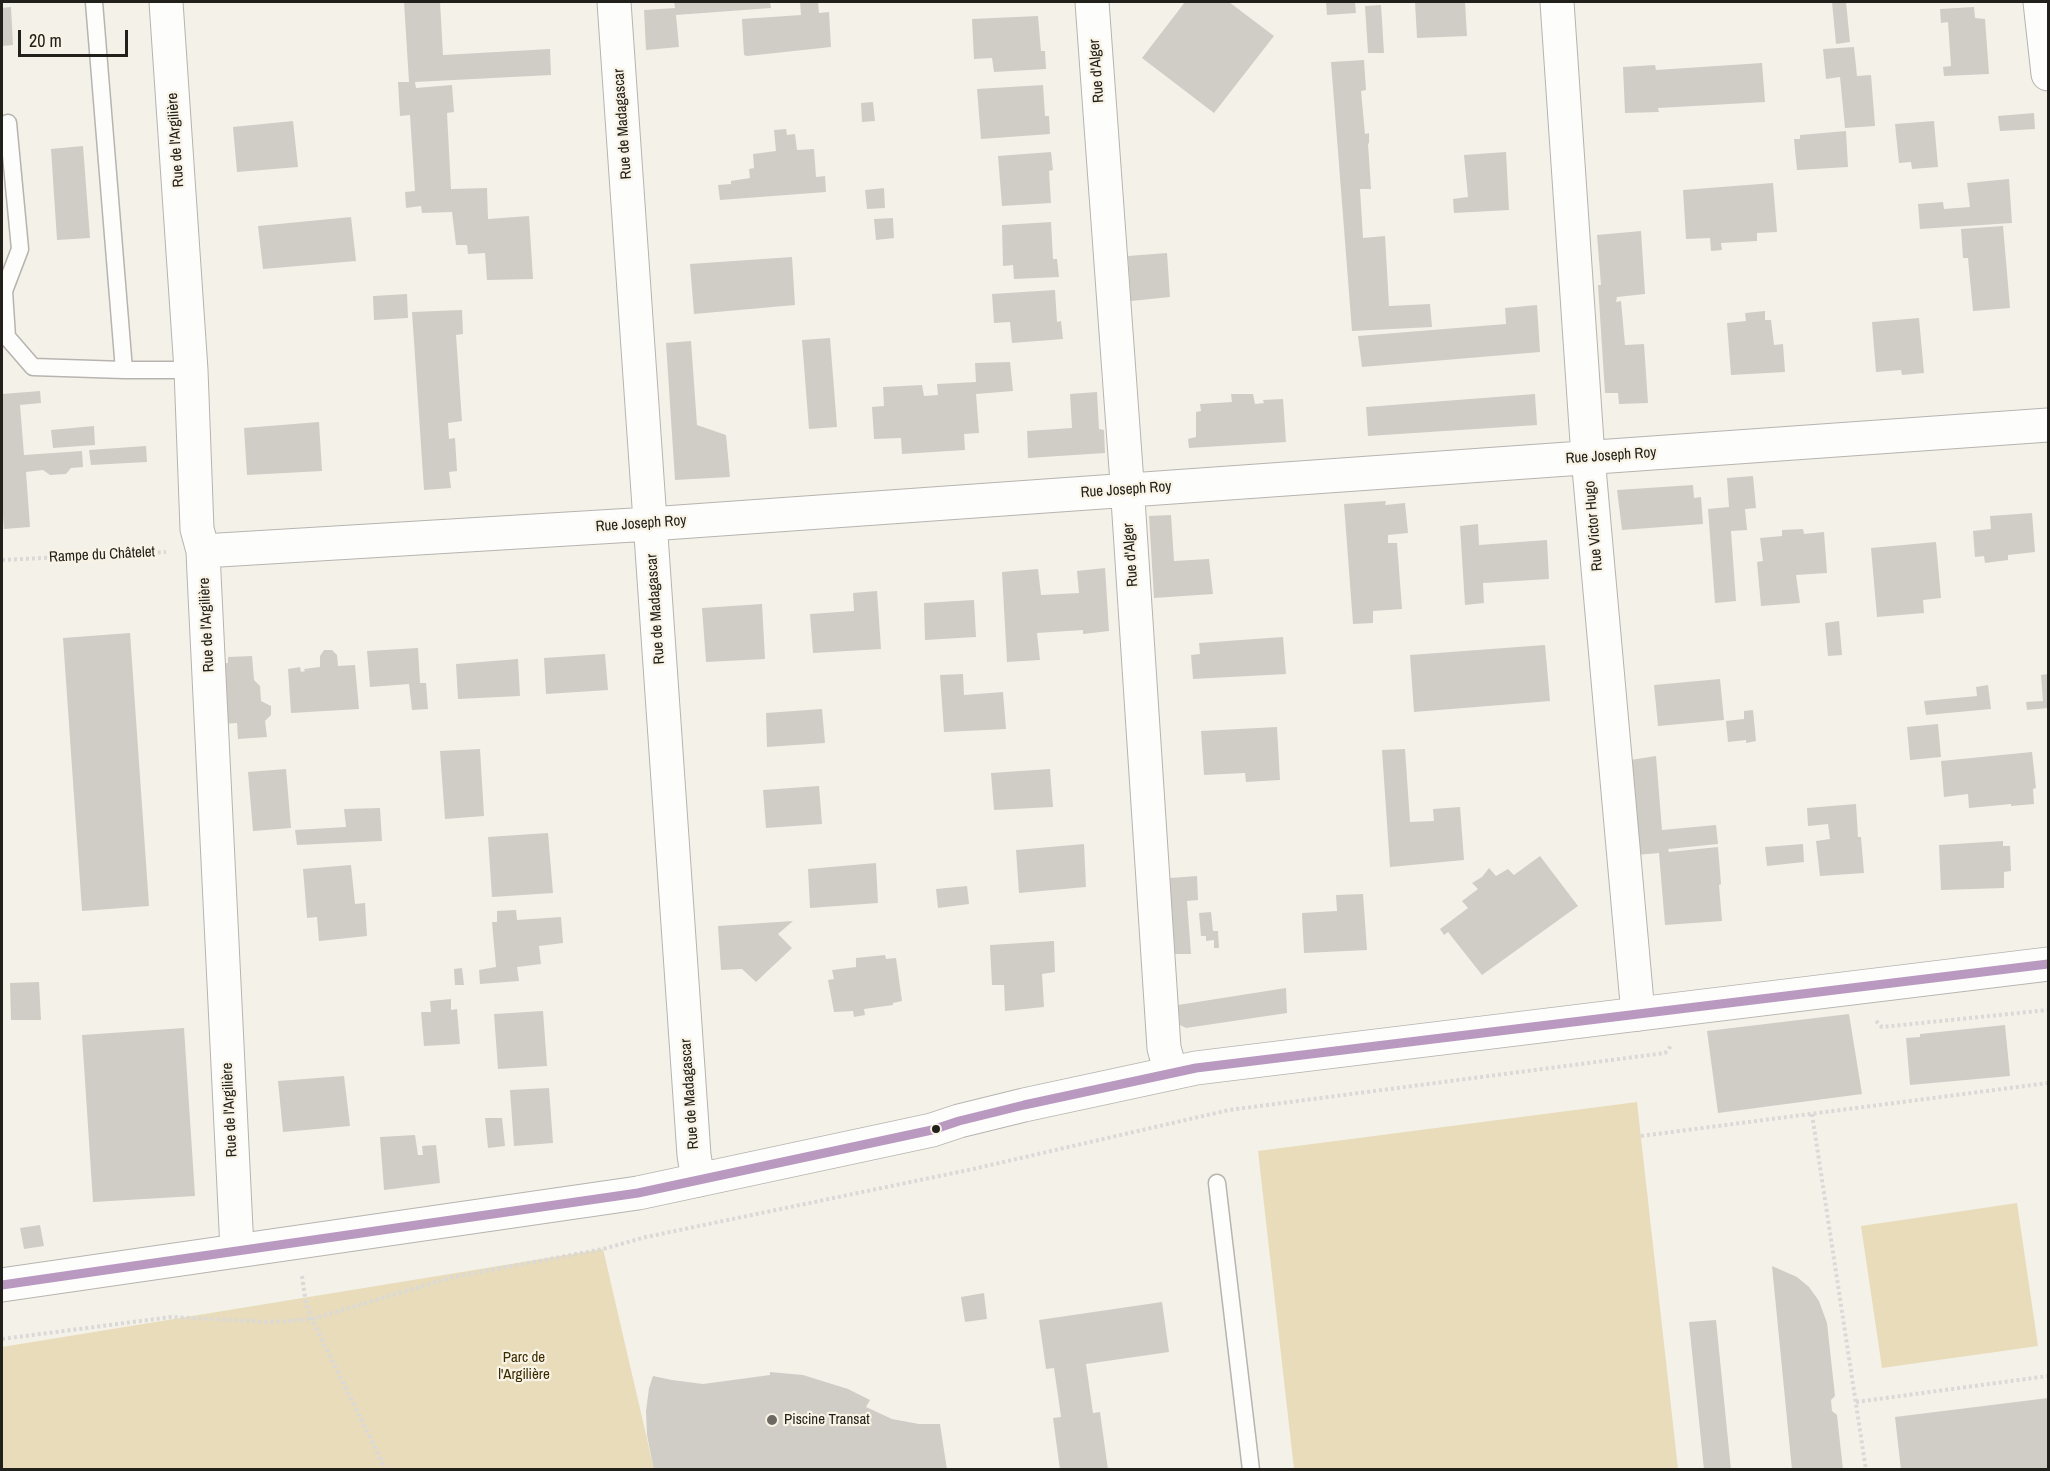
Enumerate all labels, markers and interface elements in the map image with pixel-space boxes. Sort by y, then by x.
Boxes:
scale bar [21,18,130,56]
text: 20 m [29,28,62,53]
street label: Rue d'Alger [1086,39,1108,103]
street label: Rue de Madagascar [610,68,636,180]
street label: Rue de l'Argilière [164,92,188,188]
street label: Rue Joseph Roy [1565,444,1657,468]
street label: Rue Joseph Roy [1080,478,1172,502]
street label: Rue Victor Hugo [1581,480,1607,572]
street label: Rue Joseph Roy [595,512,687,536]
street label: Rue d'Alger [1120,523,1142,587]
street label: Rampe du Châtelet [49,543,155,567]
street label: Rue de Madagascar [643,553,669,665]
street label: Rue de l'Argilière [196,577,218,673]
street label: Rue de Madagascar [677,1038,703,1150]
street label: Rue de l'Argilière [219,1062,241,1158]
unlabelled marker [930,1123,942,1135]
park label: Parc de l'Argilière [498,1349,550,1384]
place label: Piscine Transat [784,1411,870,1429]
marker: Piscine Transat [765,1413,779,1427]

